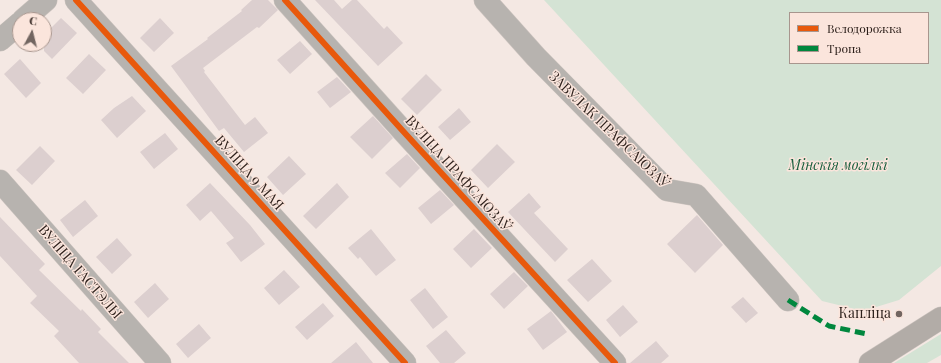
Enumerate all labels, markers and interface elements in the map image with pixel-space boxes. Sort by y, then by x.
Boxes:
north arrow [12,12,52,52]
legend [789,12,929,64]
text: С [29,13,38,29]
text: Велодорожка [827,20,902,36]
text: Тропа [827,40,861,56]
street label: ЗАВУЛАК ПРАФСАЮЗАЎ [545,68,673,192]
street label: ВУЛІЦА ПРАФСАЮЗАЎ [402,113,514,235]
street label: ВУЛІЦА 9 МАЯ [211,132,287,214]
park label: Мінскія могілкі [788,158,888,174]
street label: ВУЛІЦА ГАСТЭЛЫ [35,222,125,322]
place label: Капліца [838,306,891,322]
marker: Капліца [894,309,904,319]

